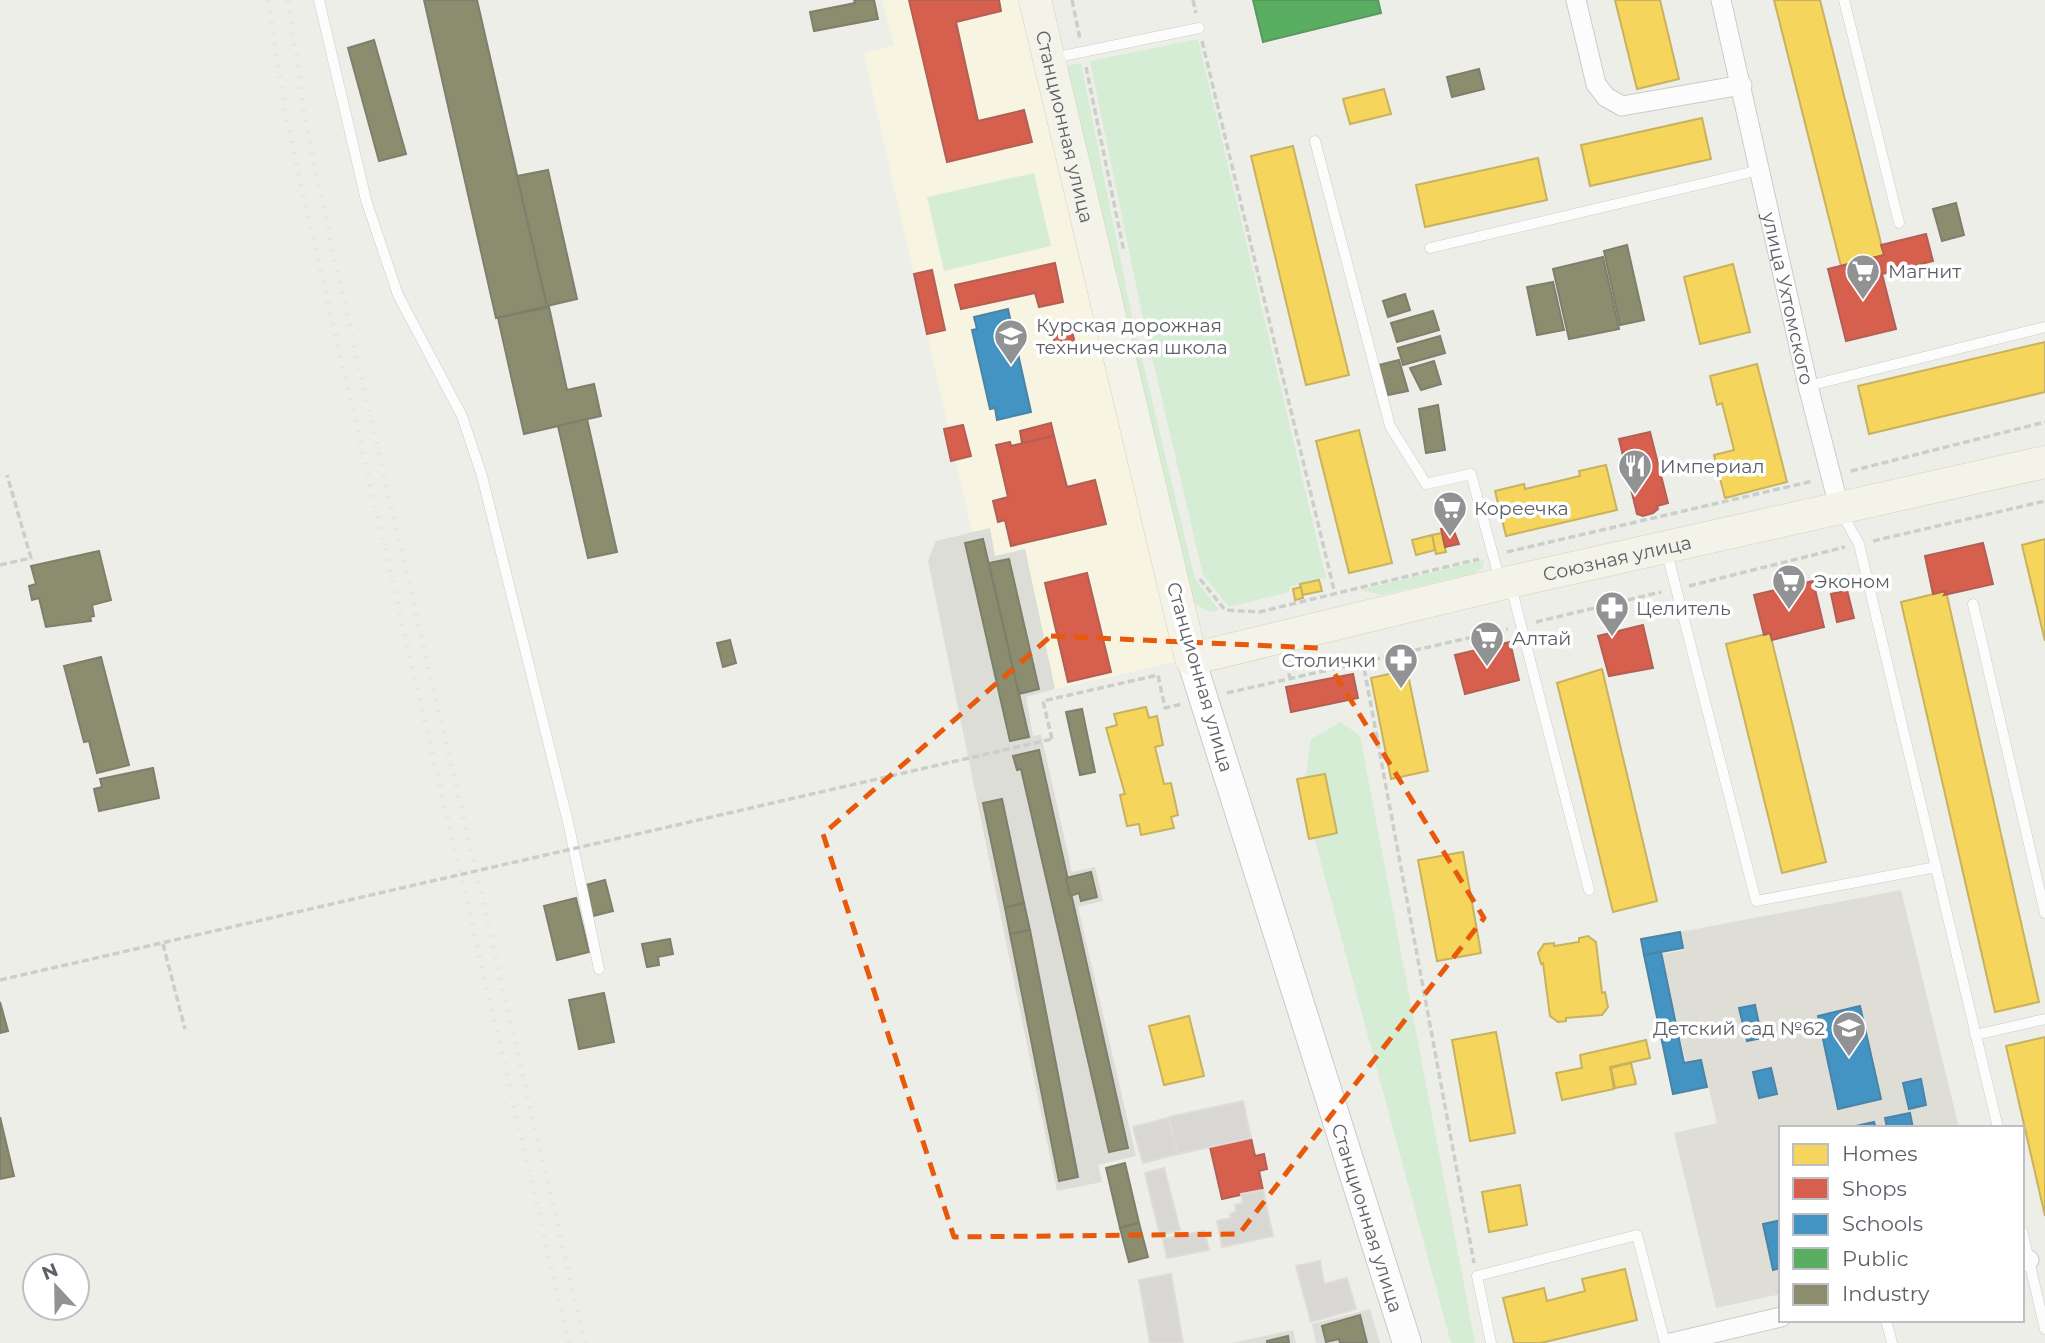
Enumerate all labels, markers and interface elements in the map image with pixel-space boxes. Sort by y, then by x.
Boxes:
street label: Станционная улица [1031,28,1099,225]
street label: улица Ухтомского [1757,209,1819,387]
supermarket icon: Магнит [1844,252,1882,301]
place label: Магнит [1888,260,1961,283]
place label: Курская дорожная техническая школа [1036,314,1228,359]
school or university icon: Курская дорожная техническая школа [992,317,1030,366]
restaurant icon: Империал [1616,447,1654,496]
place label: Империал [1660,455,1764,478]
supermarket icon: Кореечка [1431,489,1469,538]
place label: Кореечка [1474,497,1569,520]
street label: Союзная улица [1540,530,1693,586]
supermarket icon: Эконом [1770,562,1808,611]
place label: Эконом [1814,570,1890,593]
street label: Станционная улица [1162,579,1238,775]
pharmacy icon: Целитель [1593,589,1631,638]
place label: Целитель [1636,597,1731,620]
supermarket icon: Алтай [1468,619,1506,668]
place label: Алтай [1512,627,1571,650]
pharmacy icon: Столички [1382,641,1420,690]
place label: Столички [1282,649,1376,672]
school or university icon: Детский сад №62 [1830,1009,1868,1058]
place label: Детский сад №62 [1653,1017,1825,1040]
street label: Станционная улица [1327,1120,1408,1315]
legend [1779,1126,2024,1322]
text: Homes [1842,1141,1917,1166]
text: Shops [1842,1176,1907,1201]
text: Schools [1842,1211,1923,1236]
text: Public [1842,1246,1909,1271]
north arrow [21,1252,91,1322]
text: N [38,1258,61,1285]
text: Industry [1842,1281,1930,1306]

